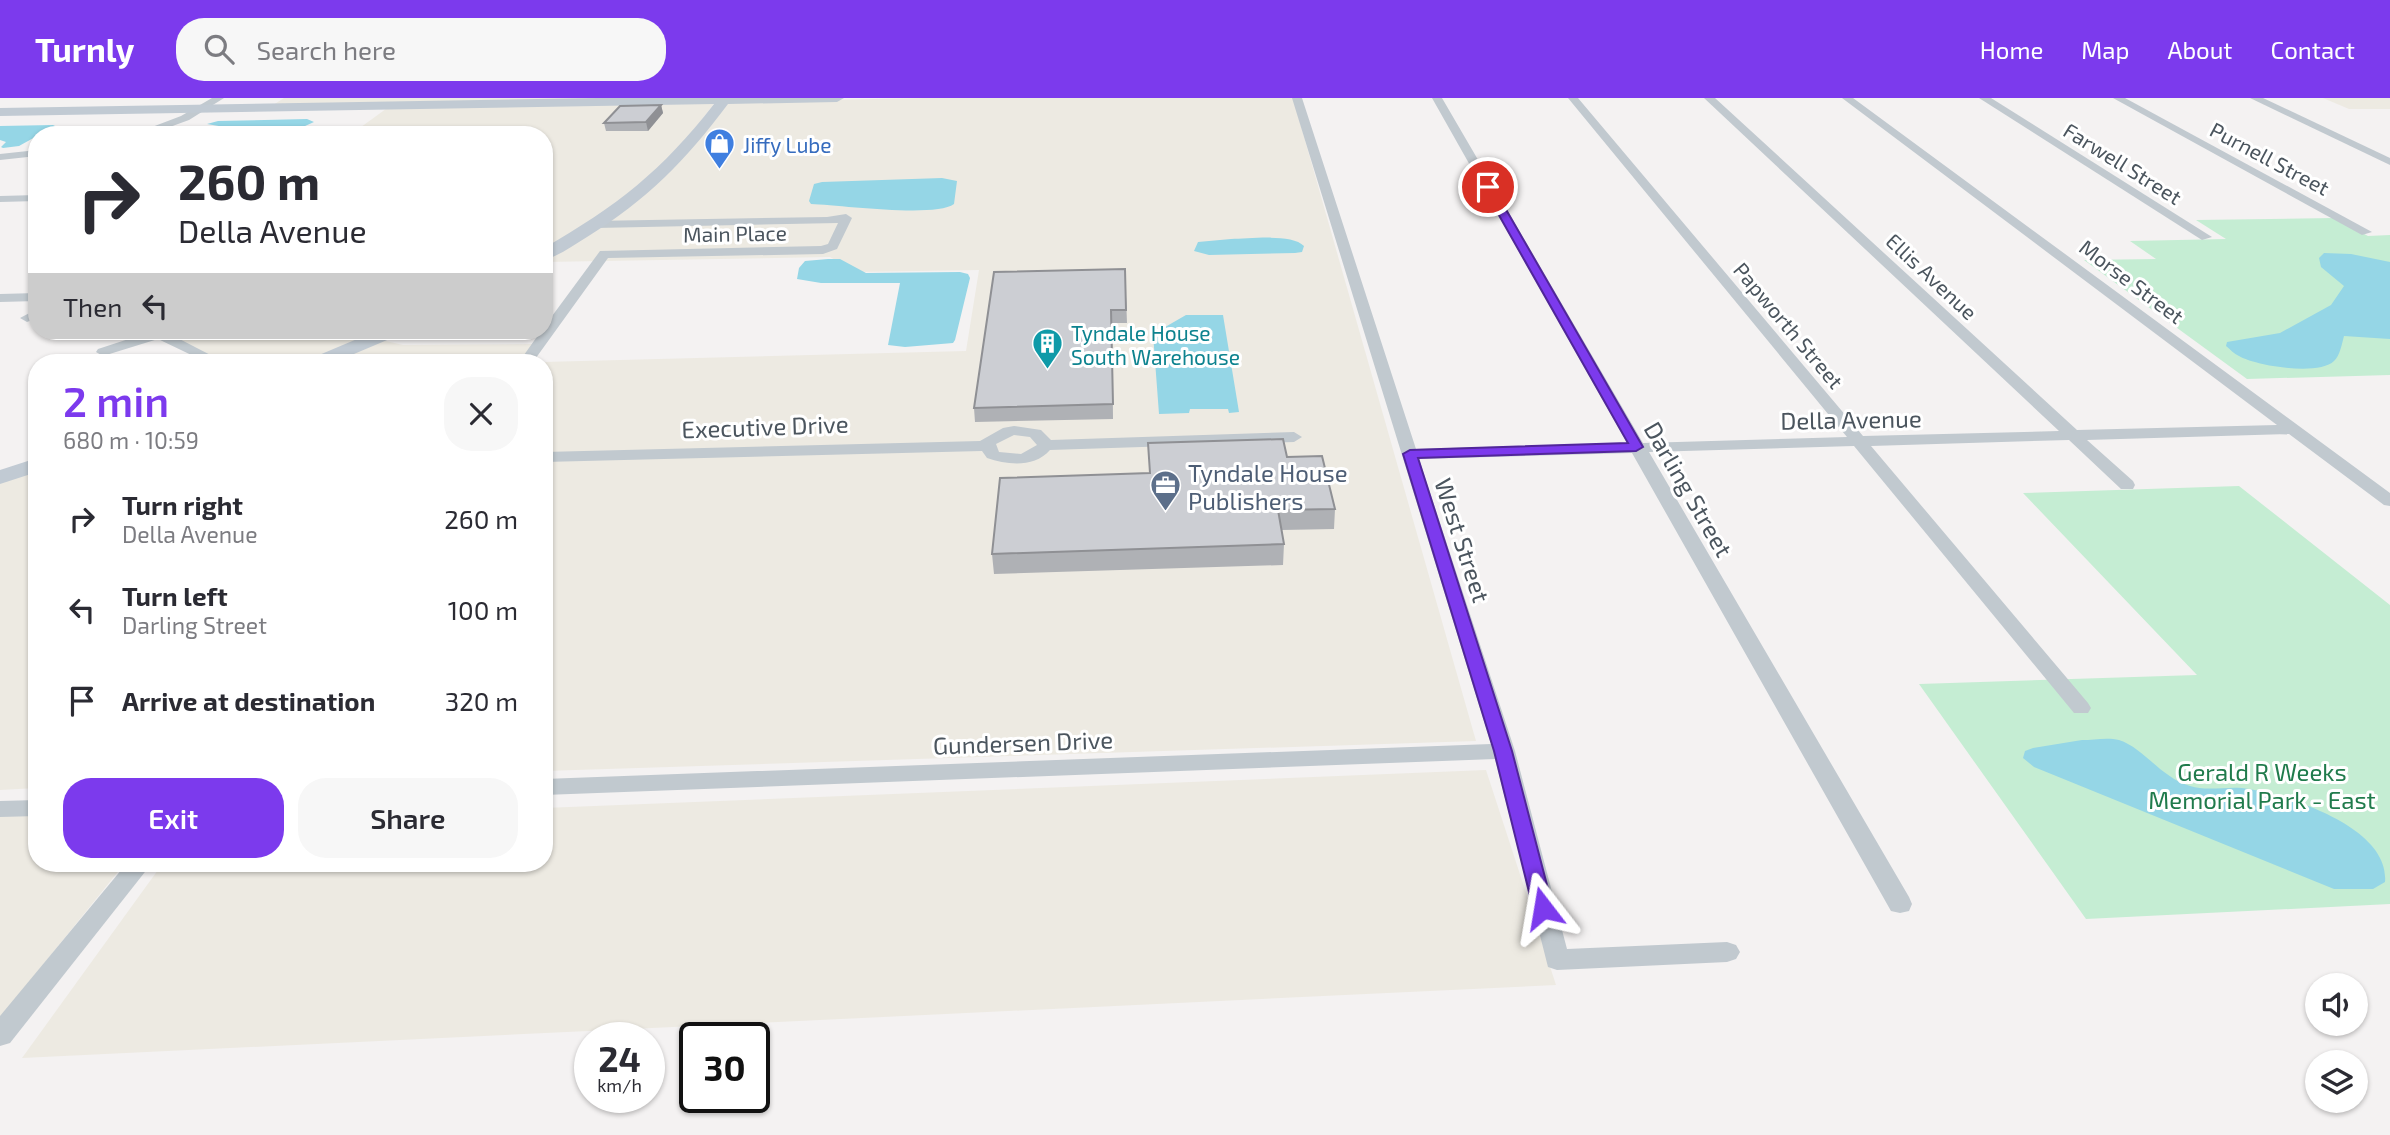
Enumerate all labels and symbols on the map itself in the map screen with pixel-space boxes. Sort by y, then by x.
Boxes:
street label: Purnell Street [2206,116,2334,200]
street label: Farwell Street [2059,117,2187,209]
shop icon: Jiffy Lube [703,127,737,171]
place label: Jiffy Lube [743,132,832,157]
pin [1458,157,1518,217]
street label: Main Place [683,220,787,246]
street label: Ellis Avenue [1882,228,1982,324]
street label: Morse Street [2075,234,2189,328]
street label: Papworth Street [1729,257,1849,393]
place label: Tyndale House South Warehouse [1071,320,1240,369]
building icon: Tyndale House South Warehouse [1031,327,1065,371]
street label: Della Avenue [1780,403,1922,435]
street label: Executive Drive [681,409,849,443]
street label: Darling Street [1639,416,1739,562]
place label: Tyndale House Publishers [1188,458,1348,515]
office icon: Tyndale House Publishers [1148,469,1182,513]
street label: West Street [1429,474,1497,606]
street label: Gundersen Drive [932,724,1114,760]
park label: Gerald R Weeks Memorial Park - East [2148,757,2376,814]
position arrow [1506,871,1580,945]
speed limit sign: 30 [679,1022,770,1113]

